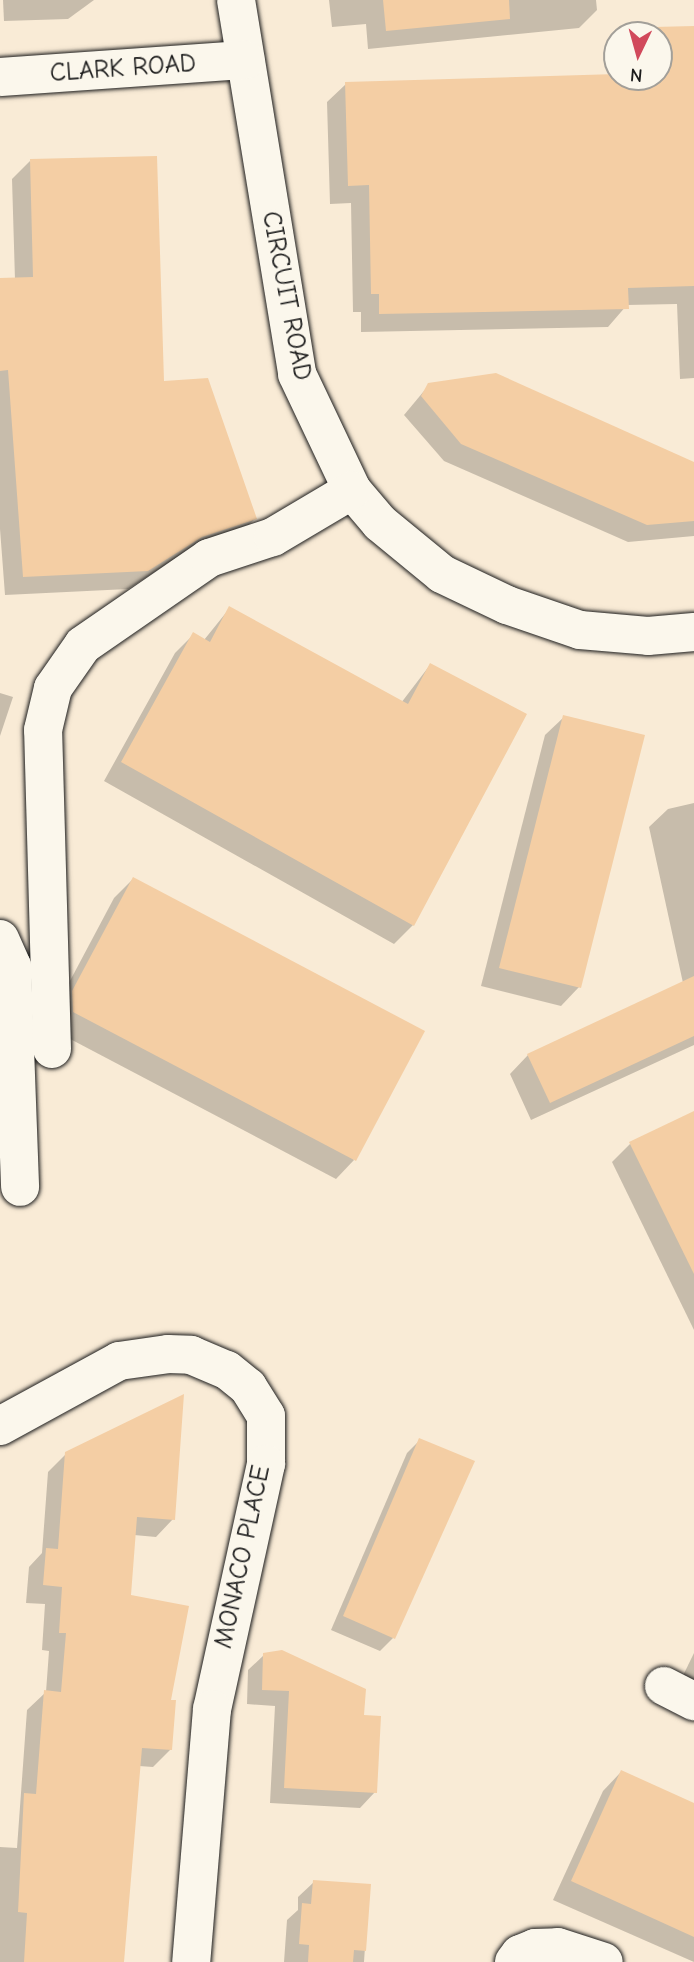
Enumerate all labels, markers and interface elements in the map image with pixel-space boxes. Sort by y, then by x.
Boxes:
north arrow [603,21,673,91]
street label: CLARK ROAD [49,48,197,90]
text: N [629,63,643,86]
street label: CIRCUIT ROAD [254,209,318,383]
street label: MONACO PLACE [208,1463,278,1651]

